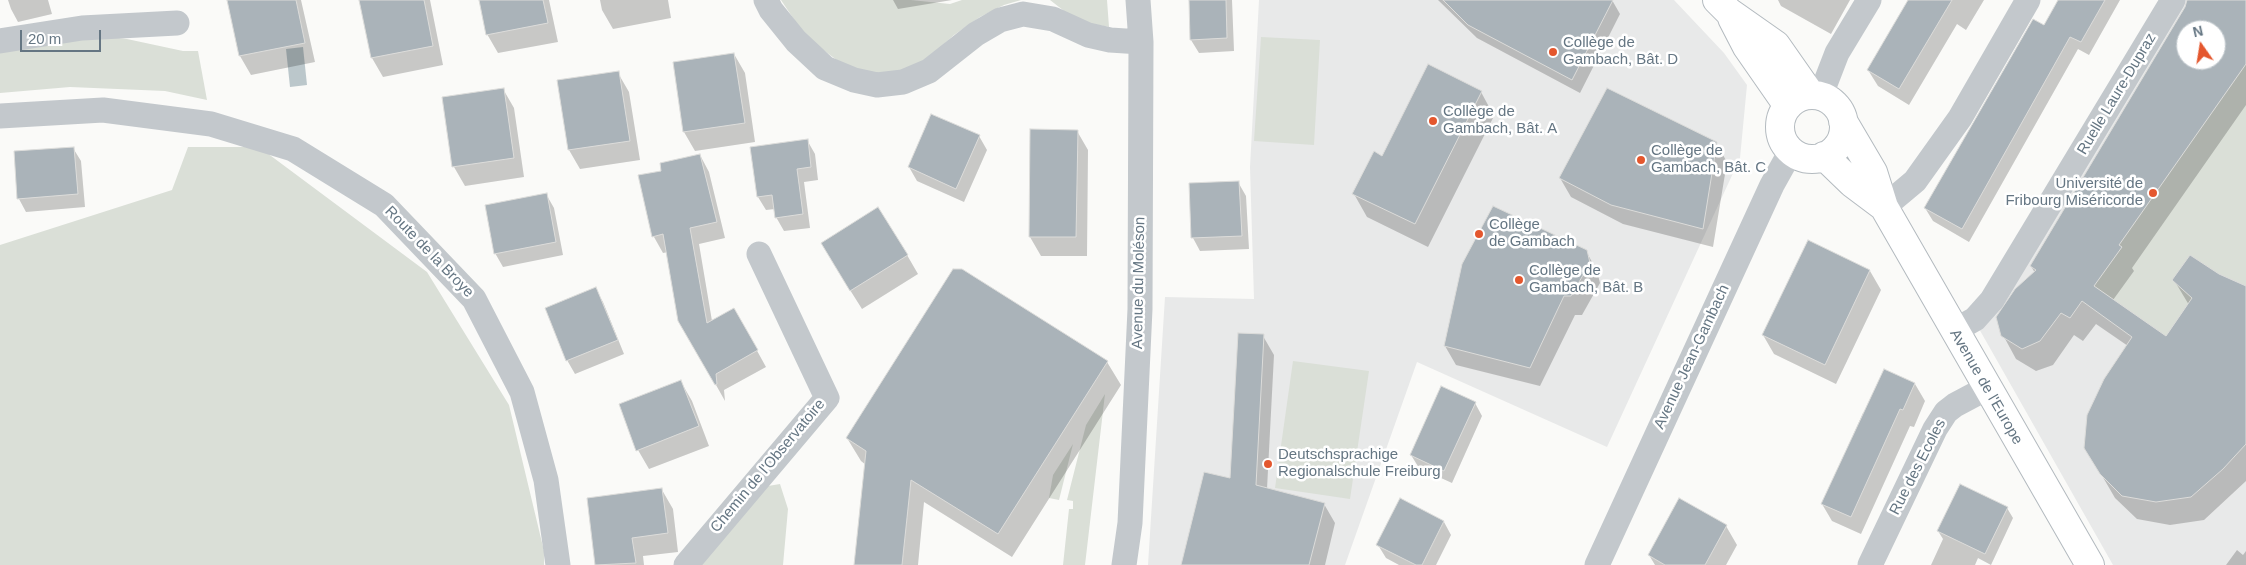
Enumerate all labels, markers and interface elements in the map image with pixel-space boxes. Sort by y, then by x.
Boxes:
scale bar [22,20,104,52]
north arrow [2176,20,2226,70]
text: N [2191,22,2205,40]
text: 20 m [28,30,61,47]
street label: Ruelle Laure-Dupraz [2074,30,2160,158]
place label: Collège de Gambach, Bât. D [1563,34,1678,69]
marker: Collège de Gambach, Bât. D [1547,46,1559,58]
place label: Collège de Gambach, Bât. A [1443,103,1557,138]
marker: Collège de Gambach, Bât. A [1427,115,1439,127]
place label: Collège de Gambach, Bât. C [1651,142,1766,177]
marker: Collège de Gambach, Bât. C [1635,154,1647,166]
place label: Université de Fribourg Miséricorde [2005,175,2143,210]
marker: Université de Fribourg Miséricorde [2147,187,2159,199]
street label: Route de la Broye [381,203,477,301]
place label: Collège de Gambach [1489,216,1575,251]
street label: Avenue du Moléson [1129,217,1149,349]
marker: Collège de Gambach [1473,228,1485,240]
place label: Collège de Gambach, Bât. B [1529,262,1643,297]
marker: Collège de Gambach, Bât. B [1513,274,1525,286]
street label: Avenue Jean-Gambach [1651,282,1733,432]
street label: Avenue de l'Europe [1946,326,2026,448]
street label: Chemin de l'Observatoire [707,396,829,536]
street label: Rue des Ecoles [1886,416,1950,518]
place label: Deutschsprachige Regionalschule Freiburg [1278,446,1441,481]
marker: Deutschsprachige Regionalschule Freiburg [1262,458,1274,470]

